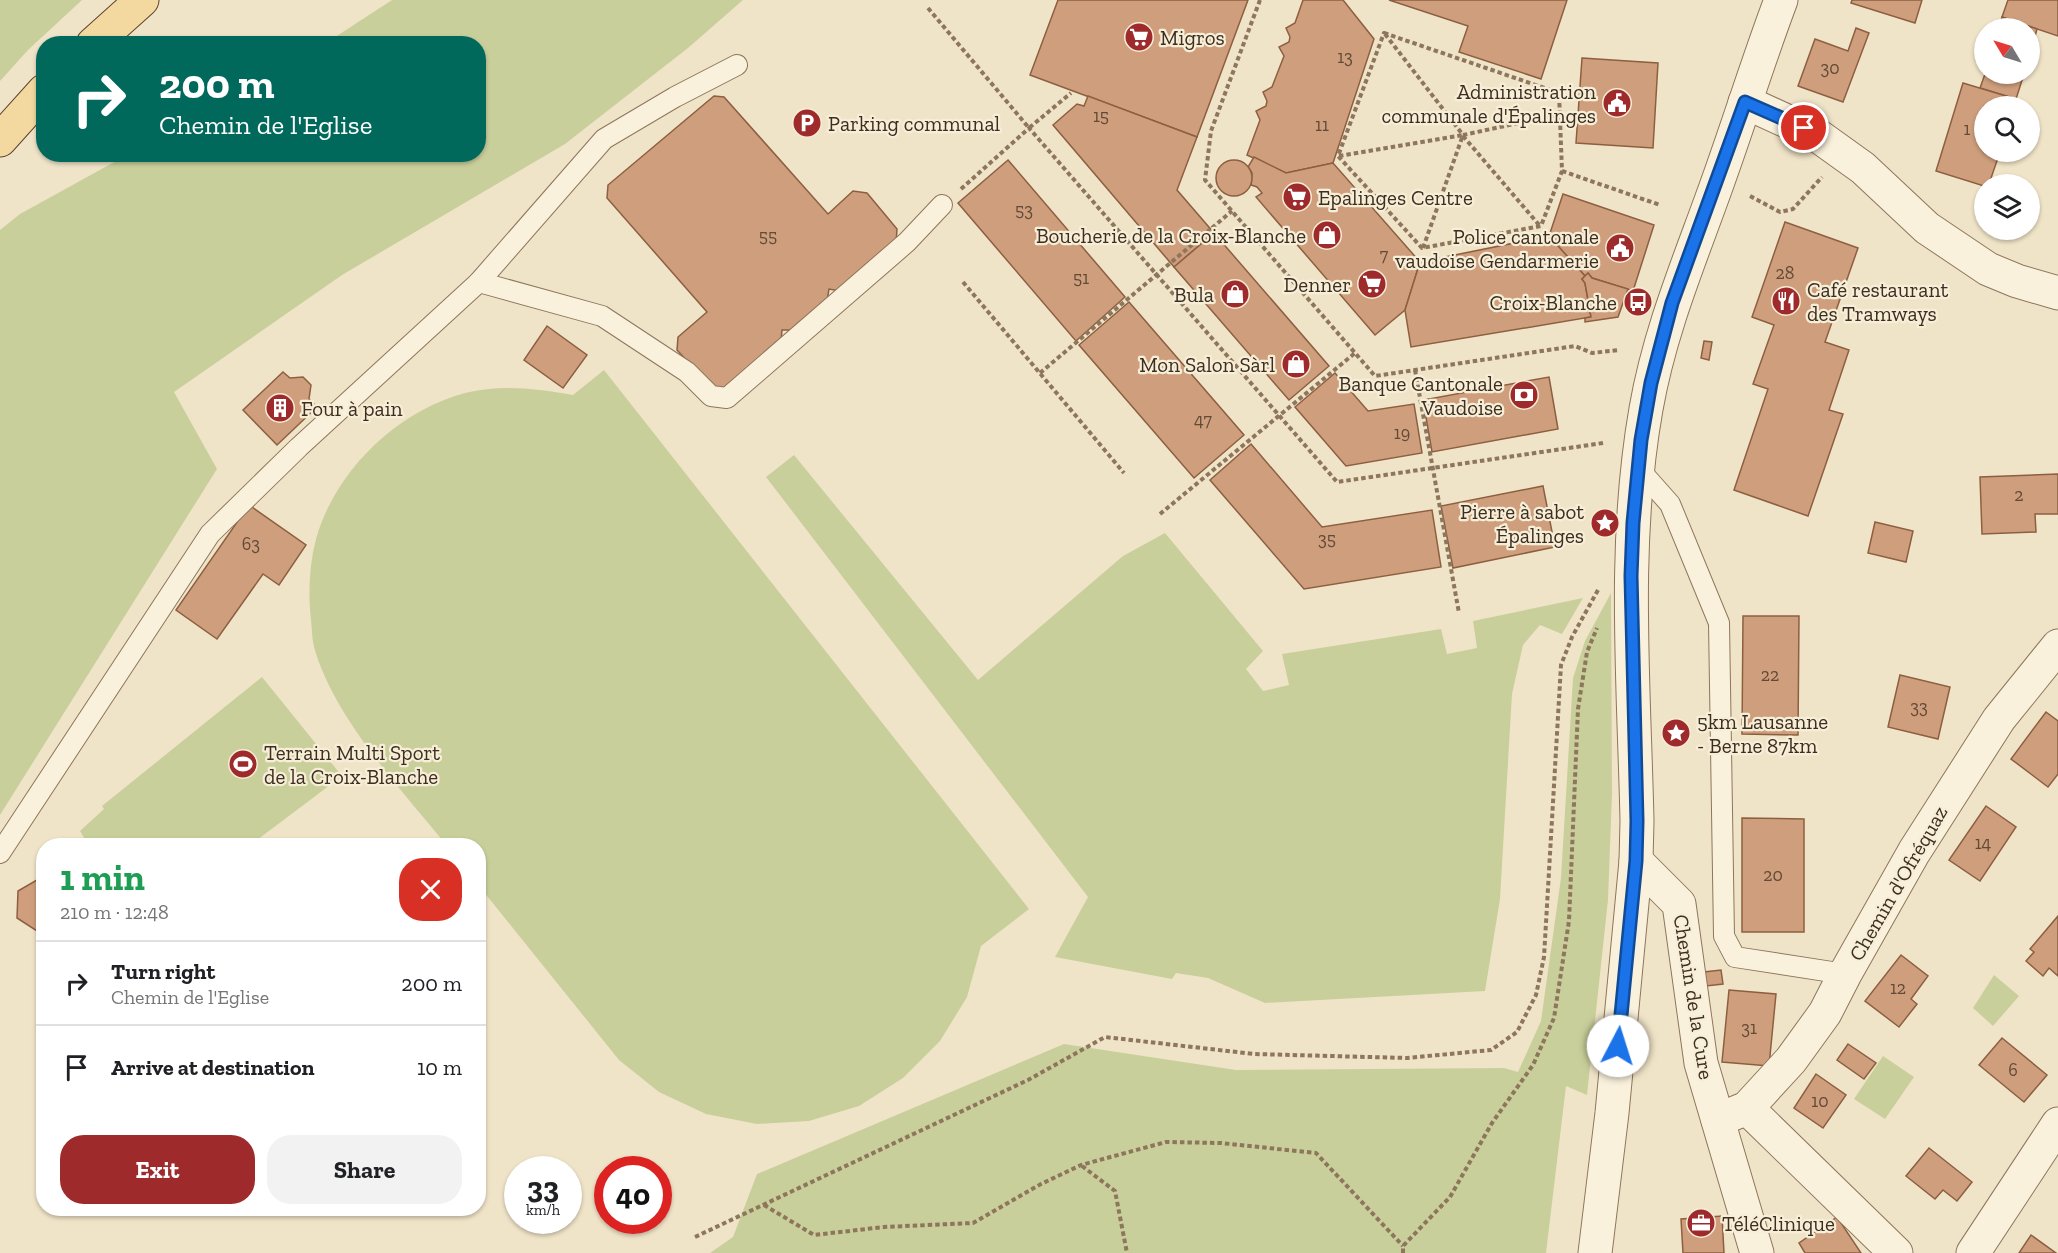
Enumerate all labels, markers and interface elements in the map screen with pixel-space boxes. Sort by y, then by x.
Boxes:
north arrow [1974,18,2040,84]
map controls [1974,18,2040,240]
supermarket icon: Migros [1123,21,1155,53]
place label: Migros [1160,25,1225,50]
house number: 13 [1337,46,1353,68]
house number: 30 [1820,57,1840,79]
text: 200 m [159,58,275,109]
icon: right [60,60,138,138]
place label: Administration communale d'Épalinges [1382,79,1596,128]
public building icon: Administration communale d'Épalinges [1601,87,1633,119]
button: search [1974,96,2040,162]
pin [1778,102,1829,153]
house number: 15 [1093,105,1109,127]
parking icon: Parking communal [791,107,823,139]
text: Chemin de l'Eglise [159,109,372,141]
place label: Parking communal [828,111,1001,136]
icon: arrive [1787,111,1820,144]
house number: 11 [1315,114,1329,136]
house number: 1 [1964,118,1971,140]
button: layers [1974,174,2040,240]
supermarket icon: Epalinges Centre [1281,181,1313,213]
place label: Epalinges Centre [1318,185,1473,210]
house number: 53 [1015,199,1033,221]
shop icon: Boucherie de la Croix-Blanche [1311,219,1343,251]
place label: Boucherie de la Croix-Blanche [1036,223,1306,248]
place label: Police cantonale vaudoise Gendarmerie [1395,224,1599,273]
house number: 55 [759,225,777,247]
public building icon: Police cantonale vaudoise Gendarmerie [1604,232,1636,264]
house number: 7 [1380,244,1389,266]
house number: 28 [1776,262,1794,284]
house number: 51 [1073,267,1089,289]
supermarket icon: Denner [1356,268,1388,300]
place label: Denner [1284,272,1351,297]
place label: Café restaurant des Tramways [1807,277,1948,326]
shop icon: Bula [1219,278,1251,310]
place label: Bula [1174,282,1214,307]
restaurant icon: Café restaurant des Tramways [1770,285,1802,317]
bus stop icon: Croix-Blanche [1622,286,1654,318]
place label: Croix-Blanche [1489,290,1617,315]
shop icon: Mon Salon Sàrl [1280,348,1312,380]
place label: Mon Salon Sàrl [1139,352,1275,377]
place label: Banque Cantonale Vaudoise [1339,371,1503,420]
bank icon: Banque Cantonale Vaudoise [1508,379,1540,411]
building icon: Four à pain [264,392,296,424]
place label: Four à pain [301,396,403,421]
house number: 47 [1194,409,1212,431]
house number: 19 [1394,422,1410,444]
house number: 2 [2014,484,2024,506]
place label: Pierre à sabot Épalinges [1460,499,1584,548]
place icon: Pierre à sabot Épalinges [1589,507,1621,539]
house number: 35 [1318,528,1336,550]
house number: 63 [242,533,260,555]
house number: 22 [1761,664,1779,686]
house number: 33 [1910,696,1928,718]
place label: 5km Lausanne - Berne 87km [1697,709,1828,758]
place icon: 5km Lausanne - Berne 87km [1660,717,1692,749]
place label: Terrain Multi Sport de la Croix-Blanche [264,740,440,789]
sports icon: Terrain Multi Sport de la Croix-Blanche [227,748,259,780]
street label: Chemin d'Ofréquaz [1843,801,1953,965]
house number: 14 [1975,832,1992,854]
text: 1 min [60,856,145,899]
button: close [399,858,462,921]
house number: 20 [1763,864,1783,886]
text: 210 m · 12:48 [60,900,169,924]
street label: Chemin de la Cure [1669,913,1719,1081]
text: Turn right [111,958,215,985]
icon: right [60,967,93,1000]
text: 200 m [401,970,462,997]
house number: 12 [1890,977,1906,999]
text: Chemin de l'Eglise [111,985,269,1009]
position arrow [1586,1014,1650,1078]
house number: 31 [1741,1017,1757,1039]
icon: arrive [60,1051,93,1084]
text: Arrive at destination [111,1054,314,1081]
text: 10 m [417,1054,462,1081]
house number: 6 [2008,1059,2018,1081]
house number: 10 [1811,1090,1829,1112]
button: Exit [60,1135,255,1204]
button: Share [267,1135,462,1204]
speed limit sign: 40 [594,1156,672,1234]
text: 33 [527,1170,559,1206]
text: km/h [526,1201,560,1219]
office icon: TéléClinique [1685,1207,1717,1239]
place label: TéléClinique [1722,1211,1835,1236]

